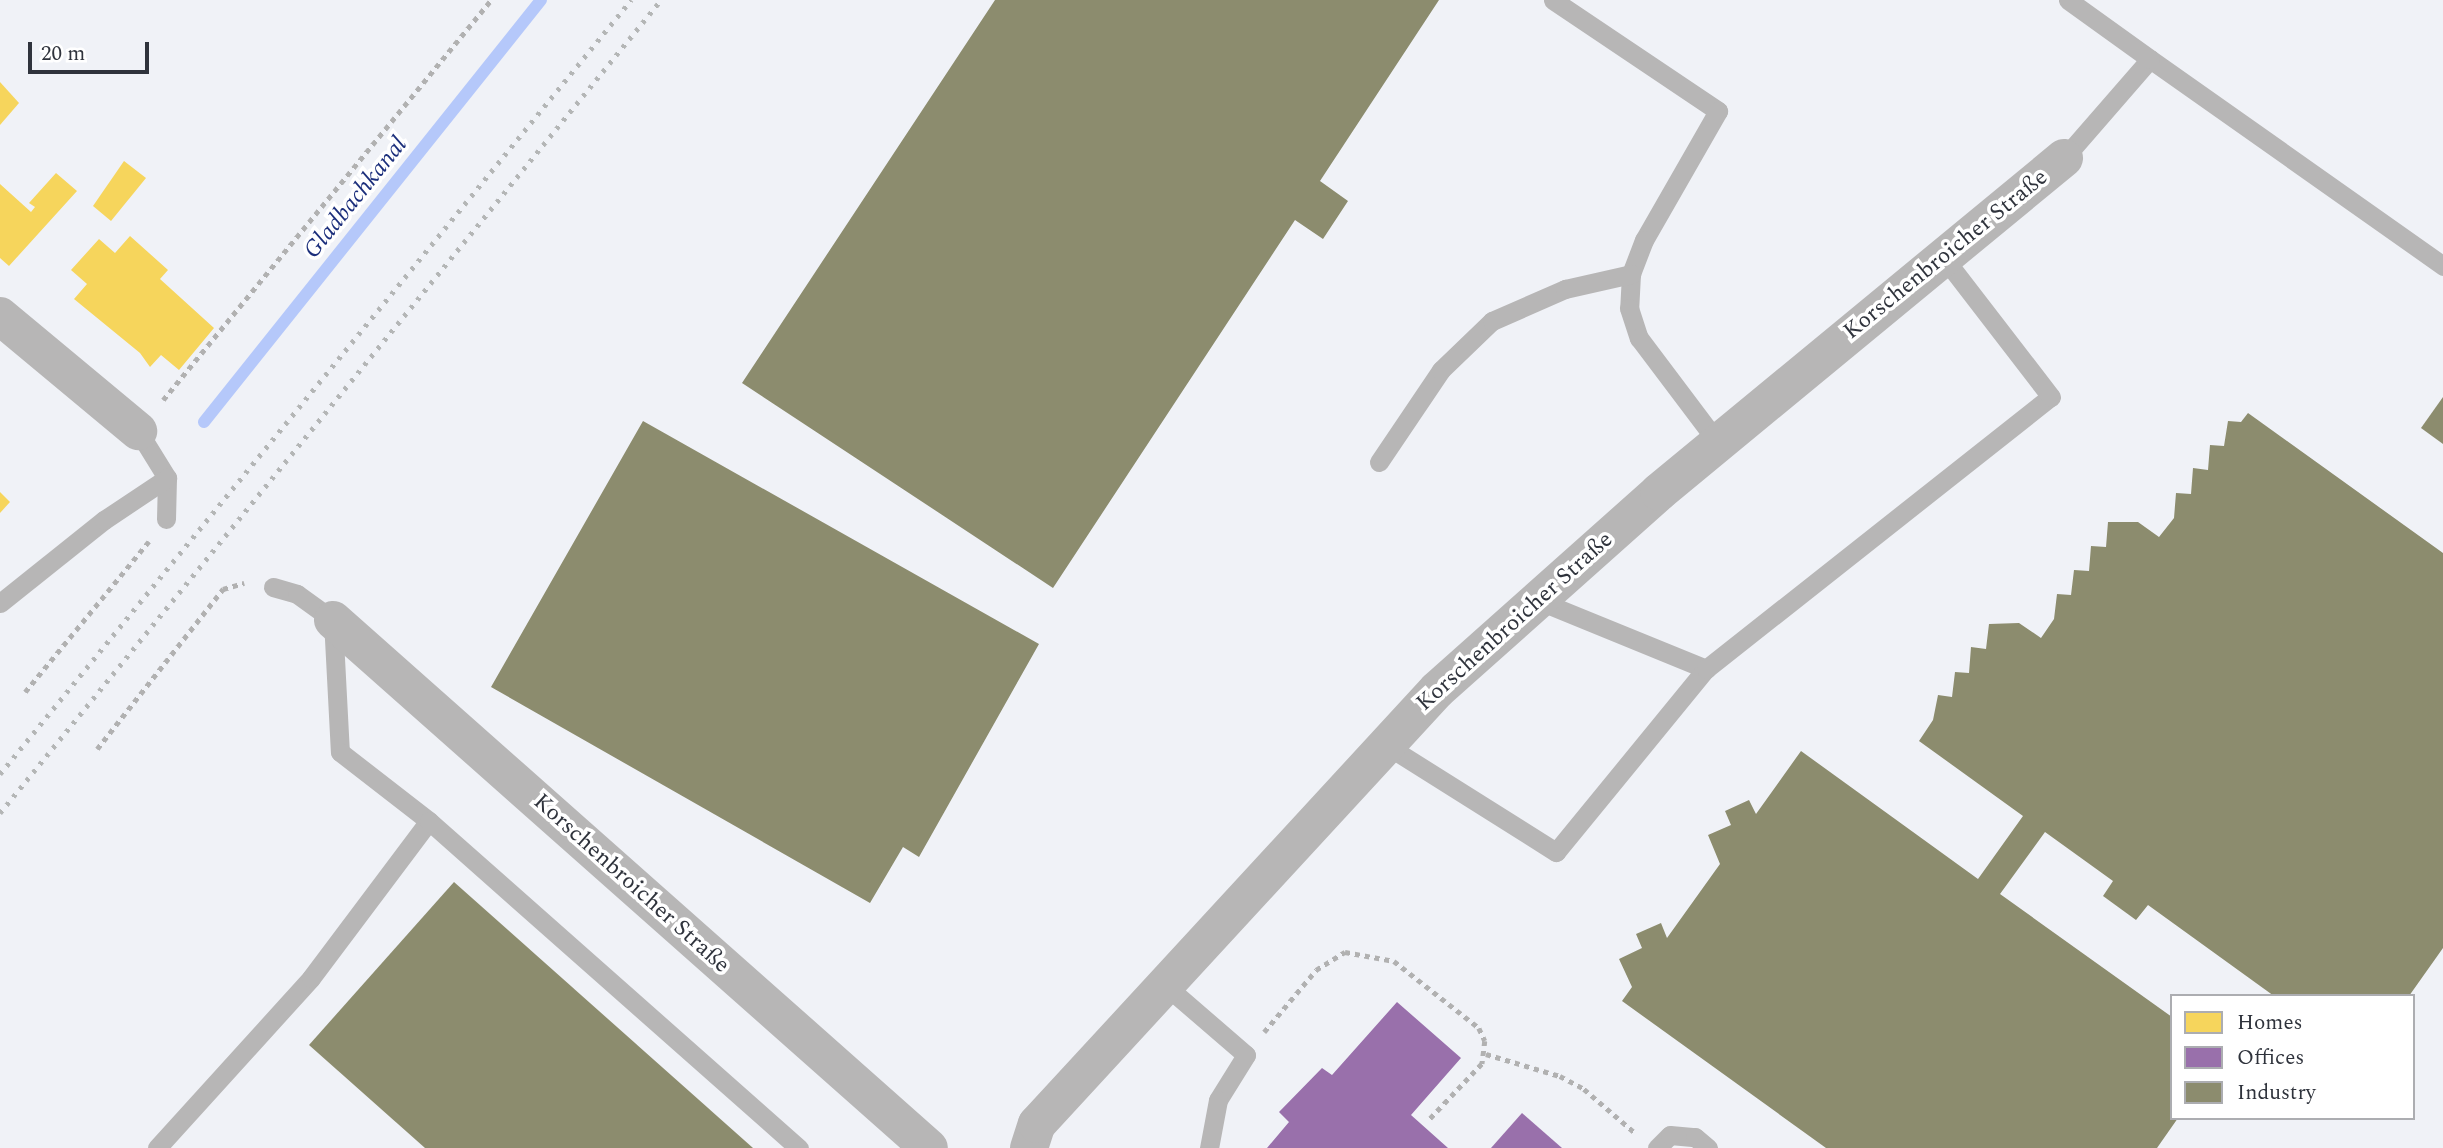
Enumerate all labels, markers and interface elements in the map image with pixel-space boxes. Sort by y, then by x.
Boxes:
scale bar [32,28,152,72]
text: 20 m [41,38,85,70]
water label: Gladbachkanal [298,131,414,265]
street label: Korschenbroicher Straße [1838,164,2054,346]
street label: Korschenbroicher Straße [1411,527,1619,717]
street label: Korschenbroicher Straße [527,789,735,979]
legend [2170,994,2415,1120]
text: Homes [2237,1007,2303,1039]
text: Offices [2237,1042,2304,1074]
text: Industry [2237,1077,2316,1109]

